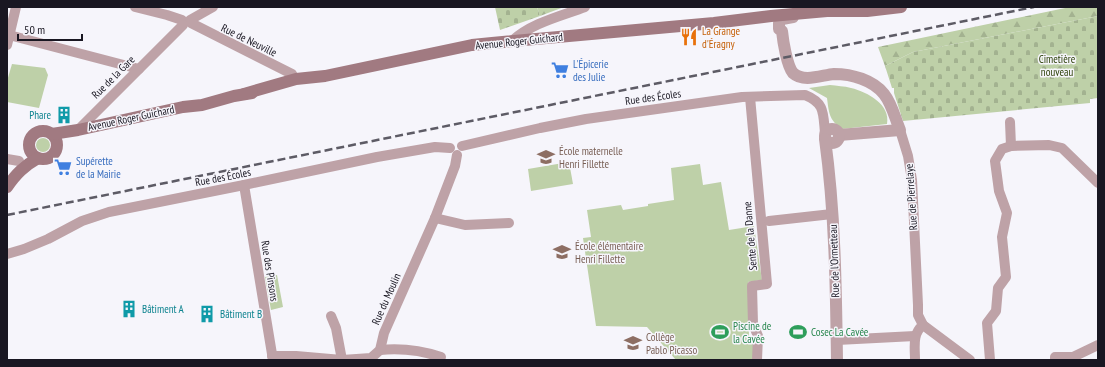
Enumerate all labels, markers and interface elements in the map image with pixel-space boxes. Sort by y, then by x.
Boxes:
scale bar [18,16,82,42]
street label: Rue de Neuville [219,21,279,60]
text: 50 m [24,22,45,37]
place label: La Grange d'Éragny [702,24,741,51]
restaurant icon: La Grange d'Éragny [679,27,699,47]
street label: Avenue Roger Guichard [475,29,564,53]
street label: Rue de la Gare [89,52,138,101]
park label: Cimetière nouveau [1039,52,1076,79]
place label: L'Épicerie des Julie [573,57,609,84]
supermarket icon: L'Épicerie des Julie [550,60,570,80]
street label: Rue des Écoles [624,86,682,108]
street label: Avenue Roger Guichard [87,102,176,134]
building icon: Phare [54,105,74,125]
place label: Phare [29,108,51,122]
place label: École maternelle Henri Fillette [559,144,623,171]
school or university icon: École maternelle Henri Fillette [536,147,556,167]
place label: Supérette de la Mairie [76,154,121,181]
supermarket icon: Supérette de la Mairie [53,157,73,177]
street label: Rue de Pierrelaye [902,163,920,231]
street label: Rue des Écoles [194,165,252,189]
street label: Sente de la Danne [740,200,760,271]
street label: Rue de l'Ormetteau [826,224,842,298]
place label: École élémentaire Henri Fillette [575,239,644,266]
street label: Rue des Pinsons [258,240,282,303]
school or university icon: École élémentaire Henri Fillette [552,242,572,262]
street label: Rue du Moulin [368,271,404,327]
building icon: Bâtiment A [119,299,139,319]
place label: Bâtiment A [142,302,185,316]
building icon: Bâtiment B [197,304,217,324]
place label: Bâtiment B [220,307,262,321]
place label: Piscine de la Cavée [733,319,772,346]
sports icon: Piscine de la Cavée [710,322,730,342]
sports icon: Cosec La Cavée [788,322,808,342]
place label: Cosec La Cavée [811,325,869,339]
place label: Collège Pablo Picasso [646,330,698,357]
school or university icon: Collège Pablo Picasso [623,333,643,353]

